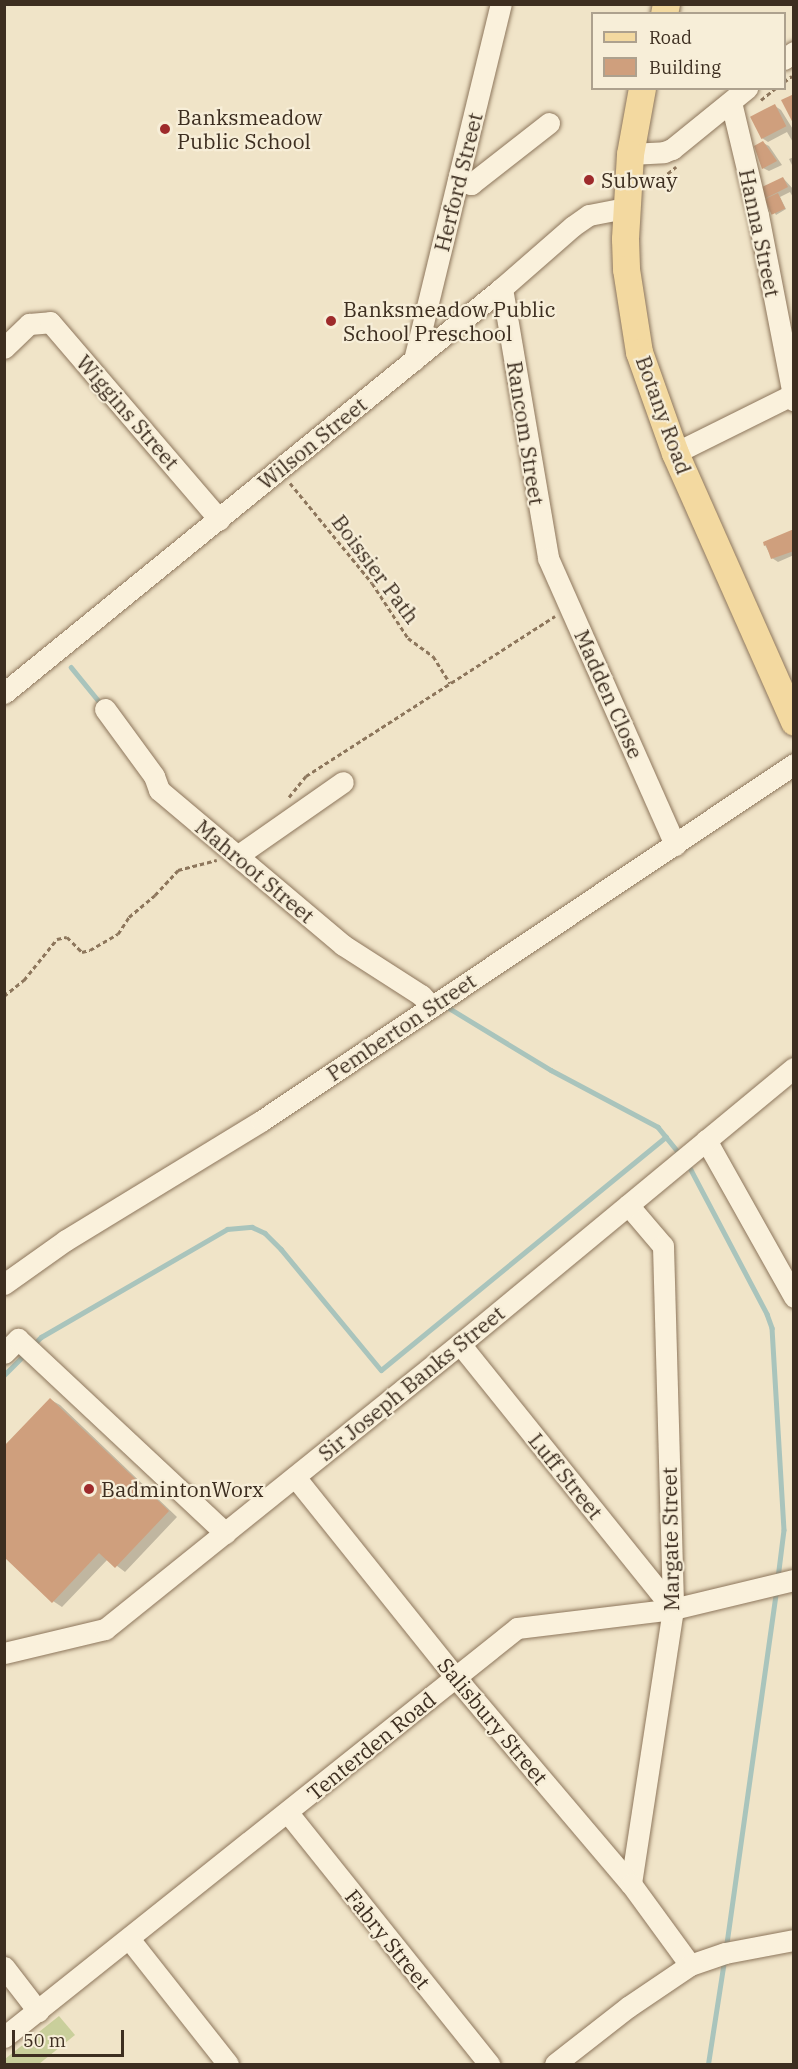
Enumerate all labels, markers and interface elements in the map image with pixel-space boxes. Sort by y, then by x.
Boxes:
legend [591,12,786,90]
text: Road [649,26,692,49]
text: Building [649,56,721,79]
place label: Banksmeadow Public School [177,104,322,154]
street label: Herford Street [429,110,487,254]
marker: Banksmeadow Public School [158,122,172,136]
place label: Subway [601,167,677,193]
street label: Hanna Street [734,167,786,299]
marker: Subway [582,173,596,187]
place label: Banksmeadow Public School Preschool [343,296,555,346]
marker: Banksmeadow Public School Preschool [324,314,338,328]
street label: Wiggins Street [71,350,185,474]
street label: Botany Road [631,352,697,478]
street label: Rancom Street [502,359,550,507]
street label: Wilson Street [253,392,371,494]
street label: Boissier Path [327,510,425,628]
street label: Madden Close [569,626,649,762]
street label: Mahroot Street [190,814,320,928]
street label: Pemberton Street [322,968,480,1086]
street label: Sir Joseph Banks Street [313,1300,509,1466]
street label: Luff Street [524,1428,608,1524]
street label: Margate Street [656,1467,684,1611]
place label: BadmintonWorx [101,1476,264,1502]
marker: BadmintonWorx [82,1482,96,1496]
street label: Salisbury Street [433,1653,553,1789]
street label: Tenterden Road [302,1687,440,1805]
street label: Fabry Street [340,1884,436,1994]
scale bar [15,2018,128,2056]
text: 50 m [23,2029,66,2052]

